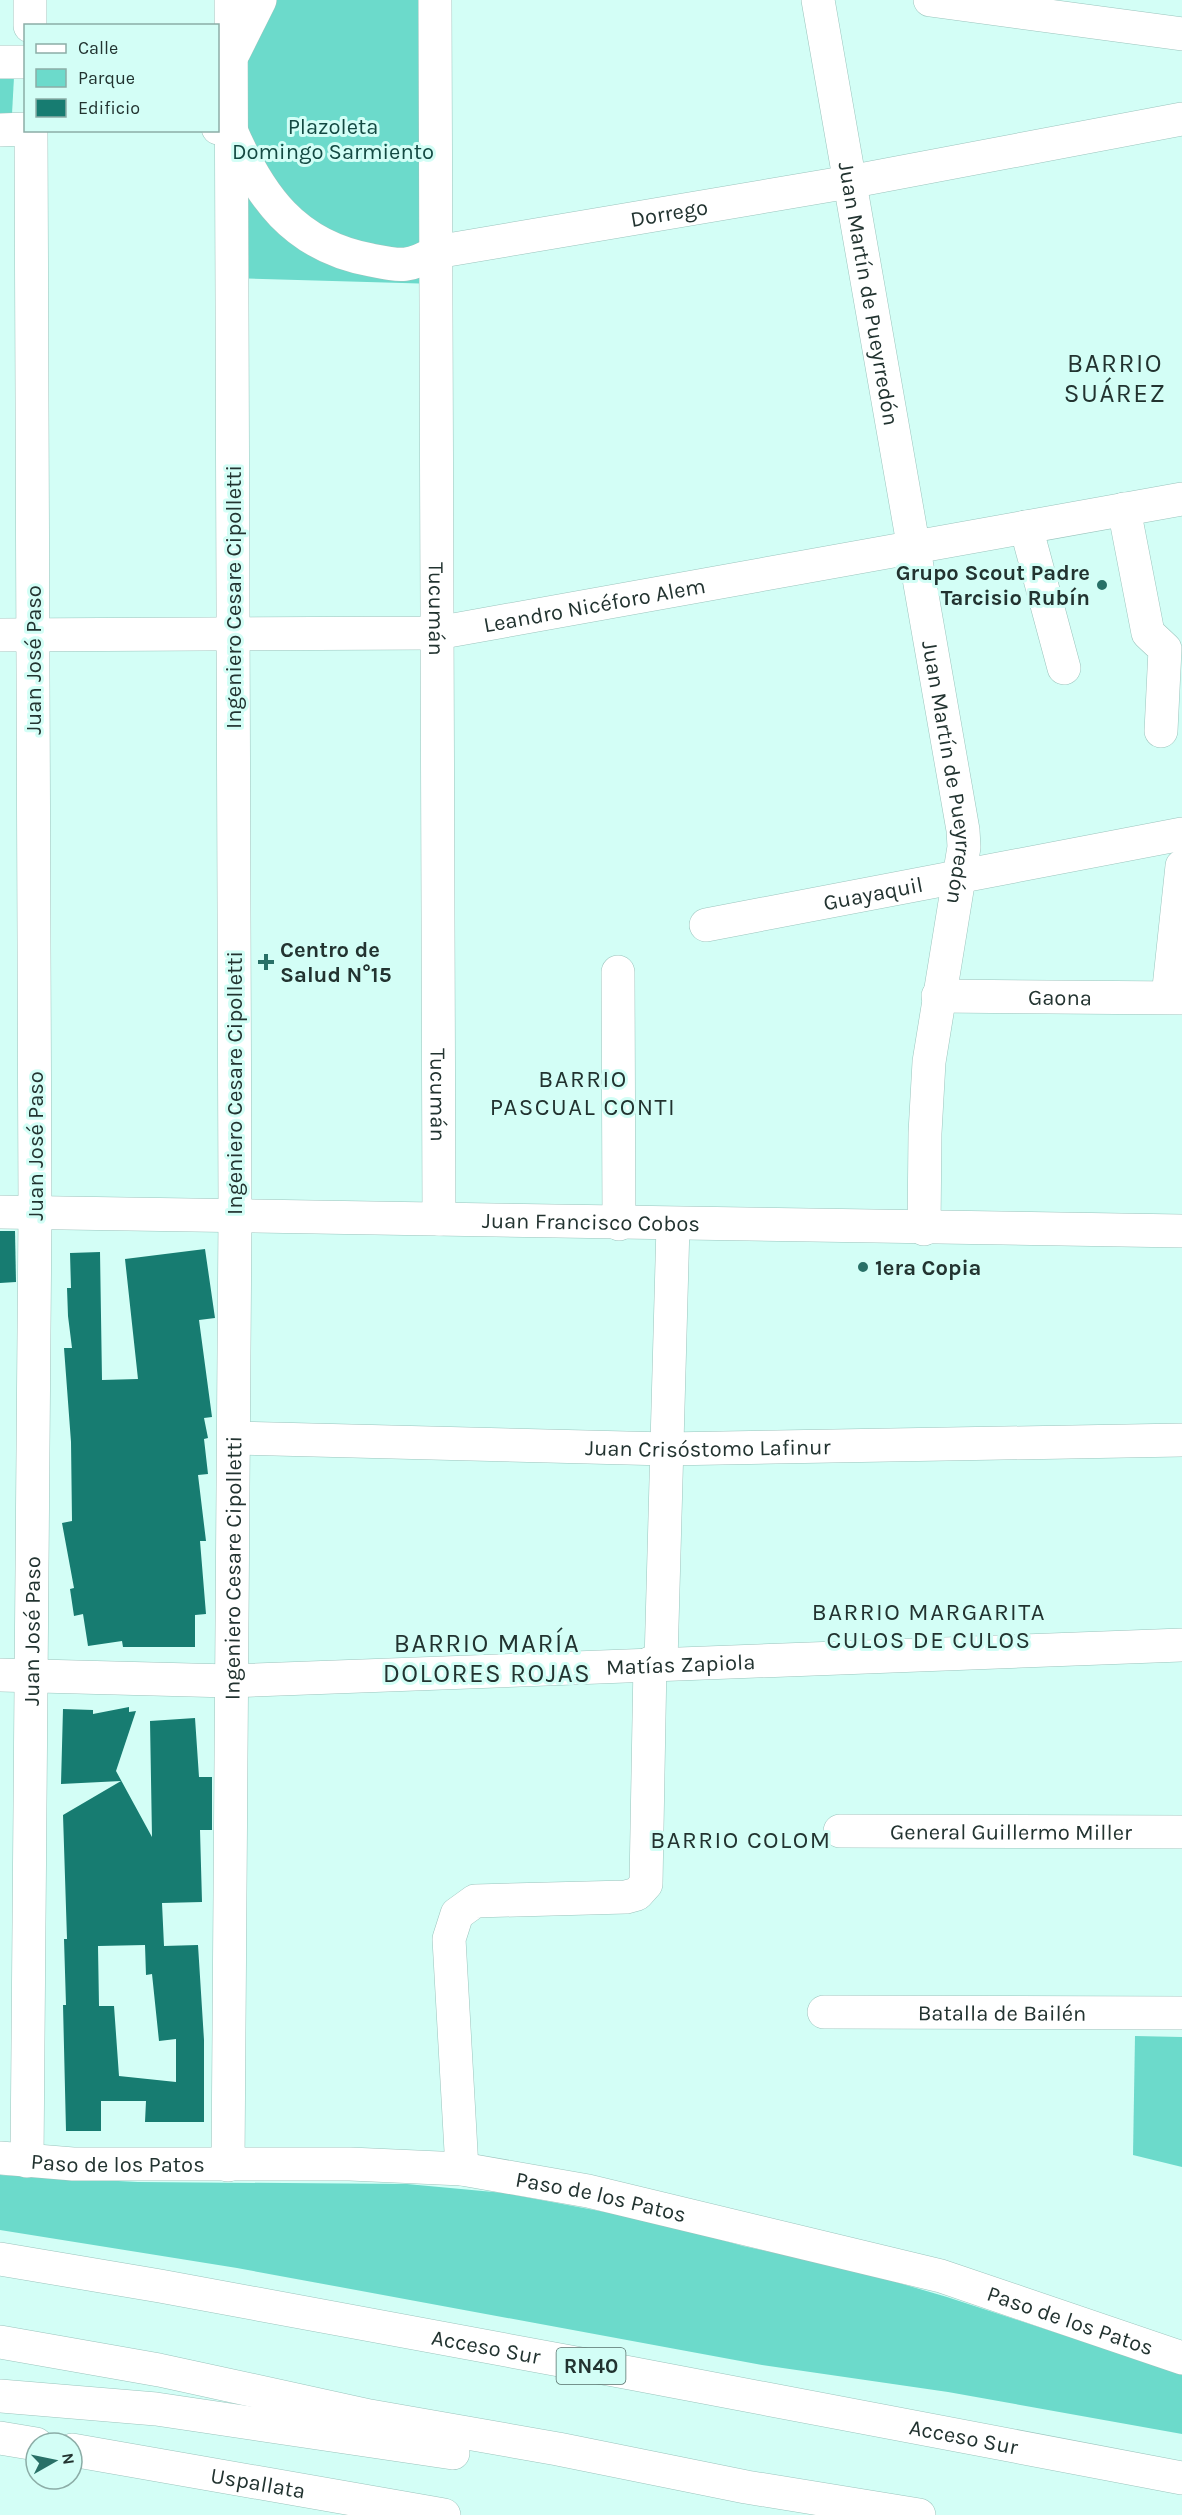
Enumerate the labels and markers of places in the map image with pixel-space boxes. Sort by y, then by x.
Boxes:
place label: Grupo Scout Padre Tarcisio Rubín [896,560,1090,611]
marker: Grupo Scout Padre Tarcisio Rubín [1095,578,1109,592]
place label: Centro de Salud N°15 [280,937,391,988]
marker: Centro de Salud N°15 [257,953,275,971]
place label: 1era Copia [875,1255,981,1281]
marker: 1era Copia [856,1260,870,1274]

